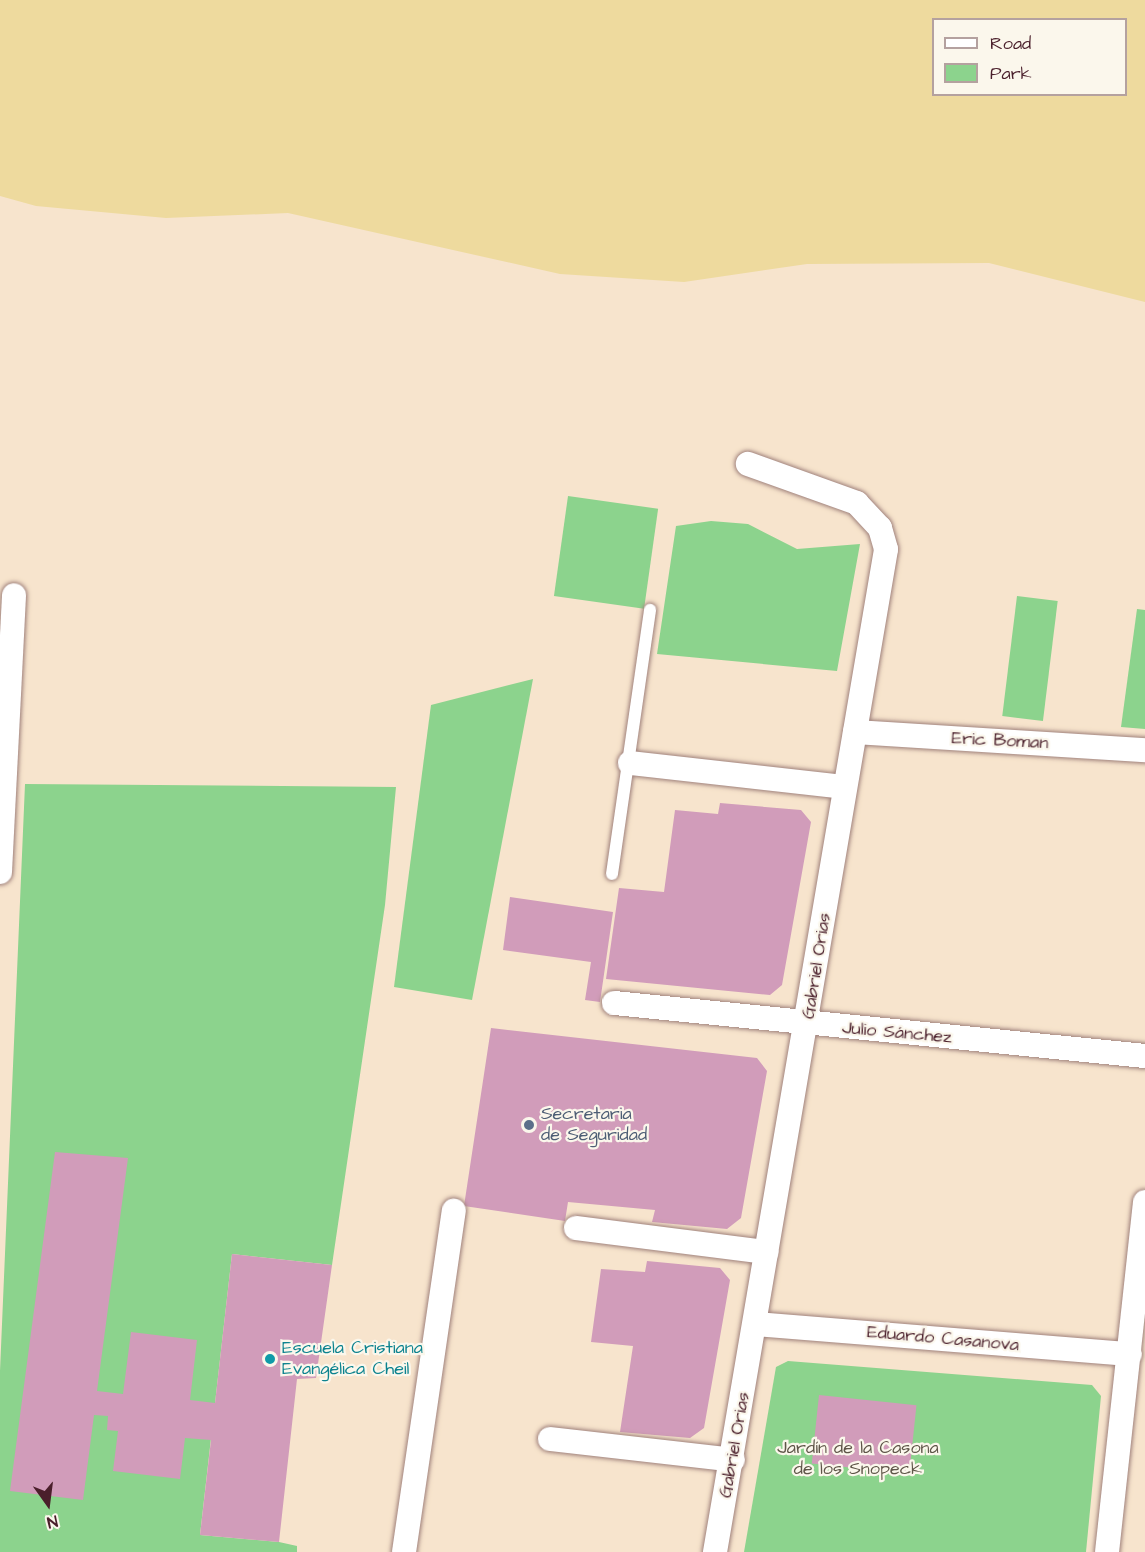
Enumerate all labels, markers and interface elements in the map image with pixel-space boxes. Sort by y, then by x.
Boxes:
legend [932,18,1127,96]
text: Road [990,31,1031,56]
text: Park [990,61,1032,86]
street label: Eric Boman [951,728,1049,754]
street label: Gabriel Orias [798,911,836,1021]
street label: Julio Sánchez [841,1017,953,1049]
place label: Secretaria de Seguridad [541,1104,647,1146]
marker: Secretaria de Seguridad [522,1118,536,1132]
street label: Eduardo Casanova [866,1322,1020,1356]
place label: Escuela Cristiana Evangélica Cheil [282,1338,423,1380]
marker: Escuela Cristiana Evangélica Cheil [263,1352,277,1366]
street label: Gabriel Orias [715,1390,755,1500]
park label: Jardín de la Casona de los Snopeck [777,1438,939,1480]
north arrow [18,1474,78,1534]
text: N [45,1510,60,1533]

